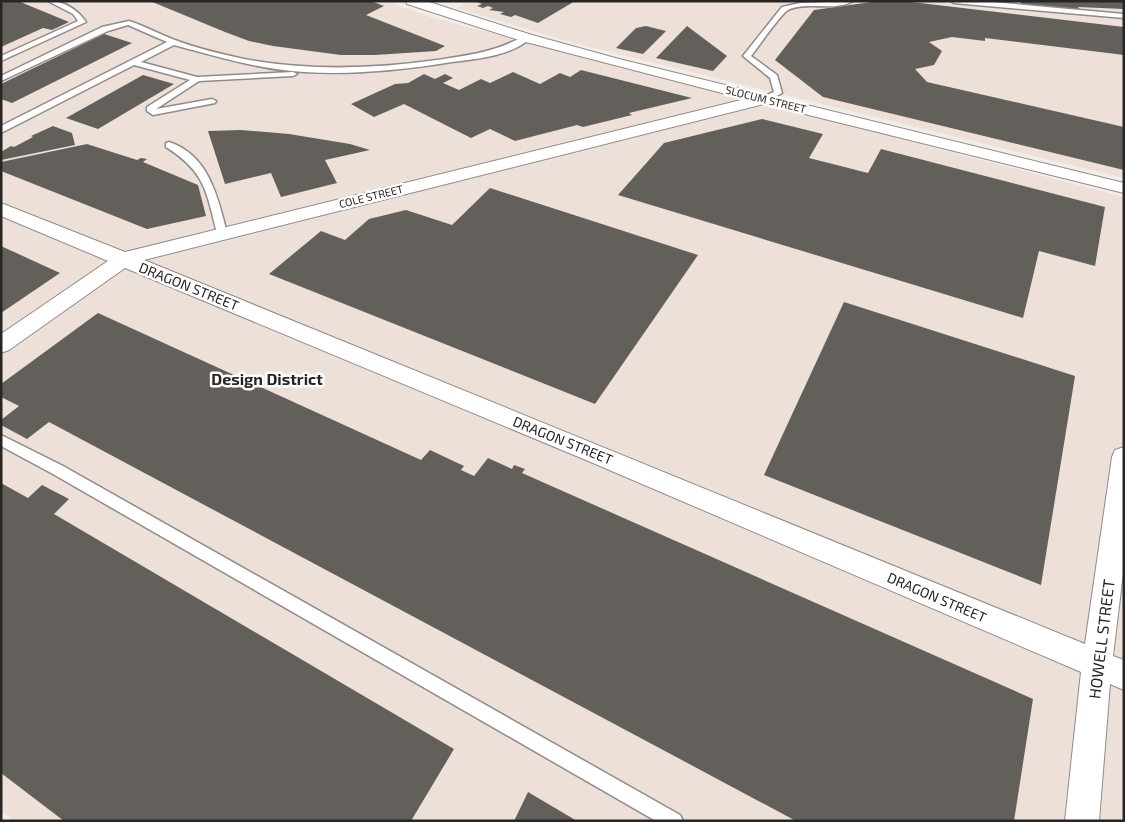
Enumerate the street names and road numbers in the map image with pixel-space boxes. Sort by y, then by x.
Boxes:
street label: SLOCUM STREET [724,83,808,115]
street label: COLE STREET [337,182,405,210]
street label: DRAGON STREET [137,258,241,314]
street label: DRAGON STREET [511,412,615,468]
street label: DRAGON STREET [885,568,989,626]
street label: HOWELL STREET [1084,578,1118,700]

